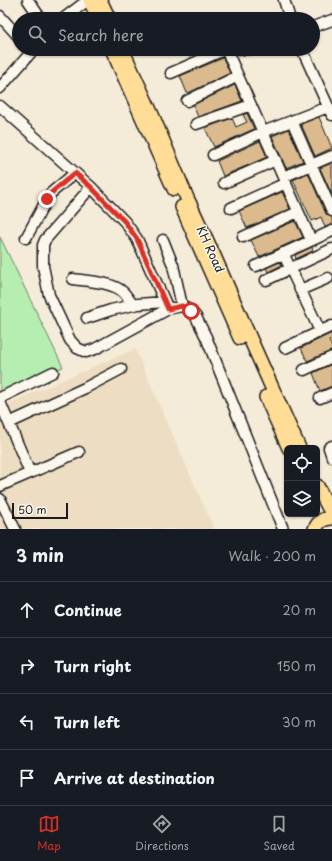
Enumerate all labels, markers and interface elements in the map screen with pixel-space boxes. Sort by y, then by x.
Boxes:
search box [12,12,320,56]
icon: search [26,23,48,45]
text: Search here [58,23,144,46]
route end [38,190,56,208]
street label: KH Road [193,223,229,275]
route start [182,302,200,320]
map controls [284,445,320,517]
button: locate [284,445,320,481]
button: layers [284,481,320,517]
scale bar [12,501,68,520]
text: 50 m [18,501,47,518]
text: 3 min [16,542,64,568]
text: Walk · 200 m [228,546,316,565]
text: Continue [54,598,122,621]
icon: ahead [16,599,38,621]
text: 20 m [282,600,316,619]
text: Turn right [54,654,131,677]
icon: right [16,655,38,677]
text: 150 m [277,656,316,675]
text: Turn left [54,710,120,733]
icon: left [16,711,38,733]
text: 30 m [282,712,316,731]
text: Arrive at destination [54,766,215,789]
icon: arrive [16,767,38,789]
tab: Map [37,813,61,854]
tab: Directions [135,813,189,854]
tab: Saved [263,813,295,854]

